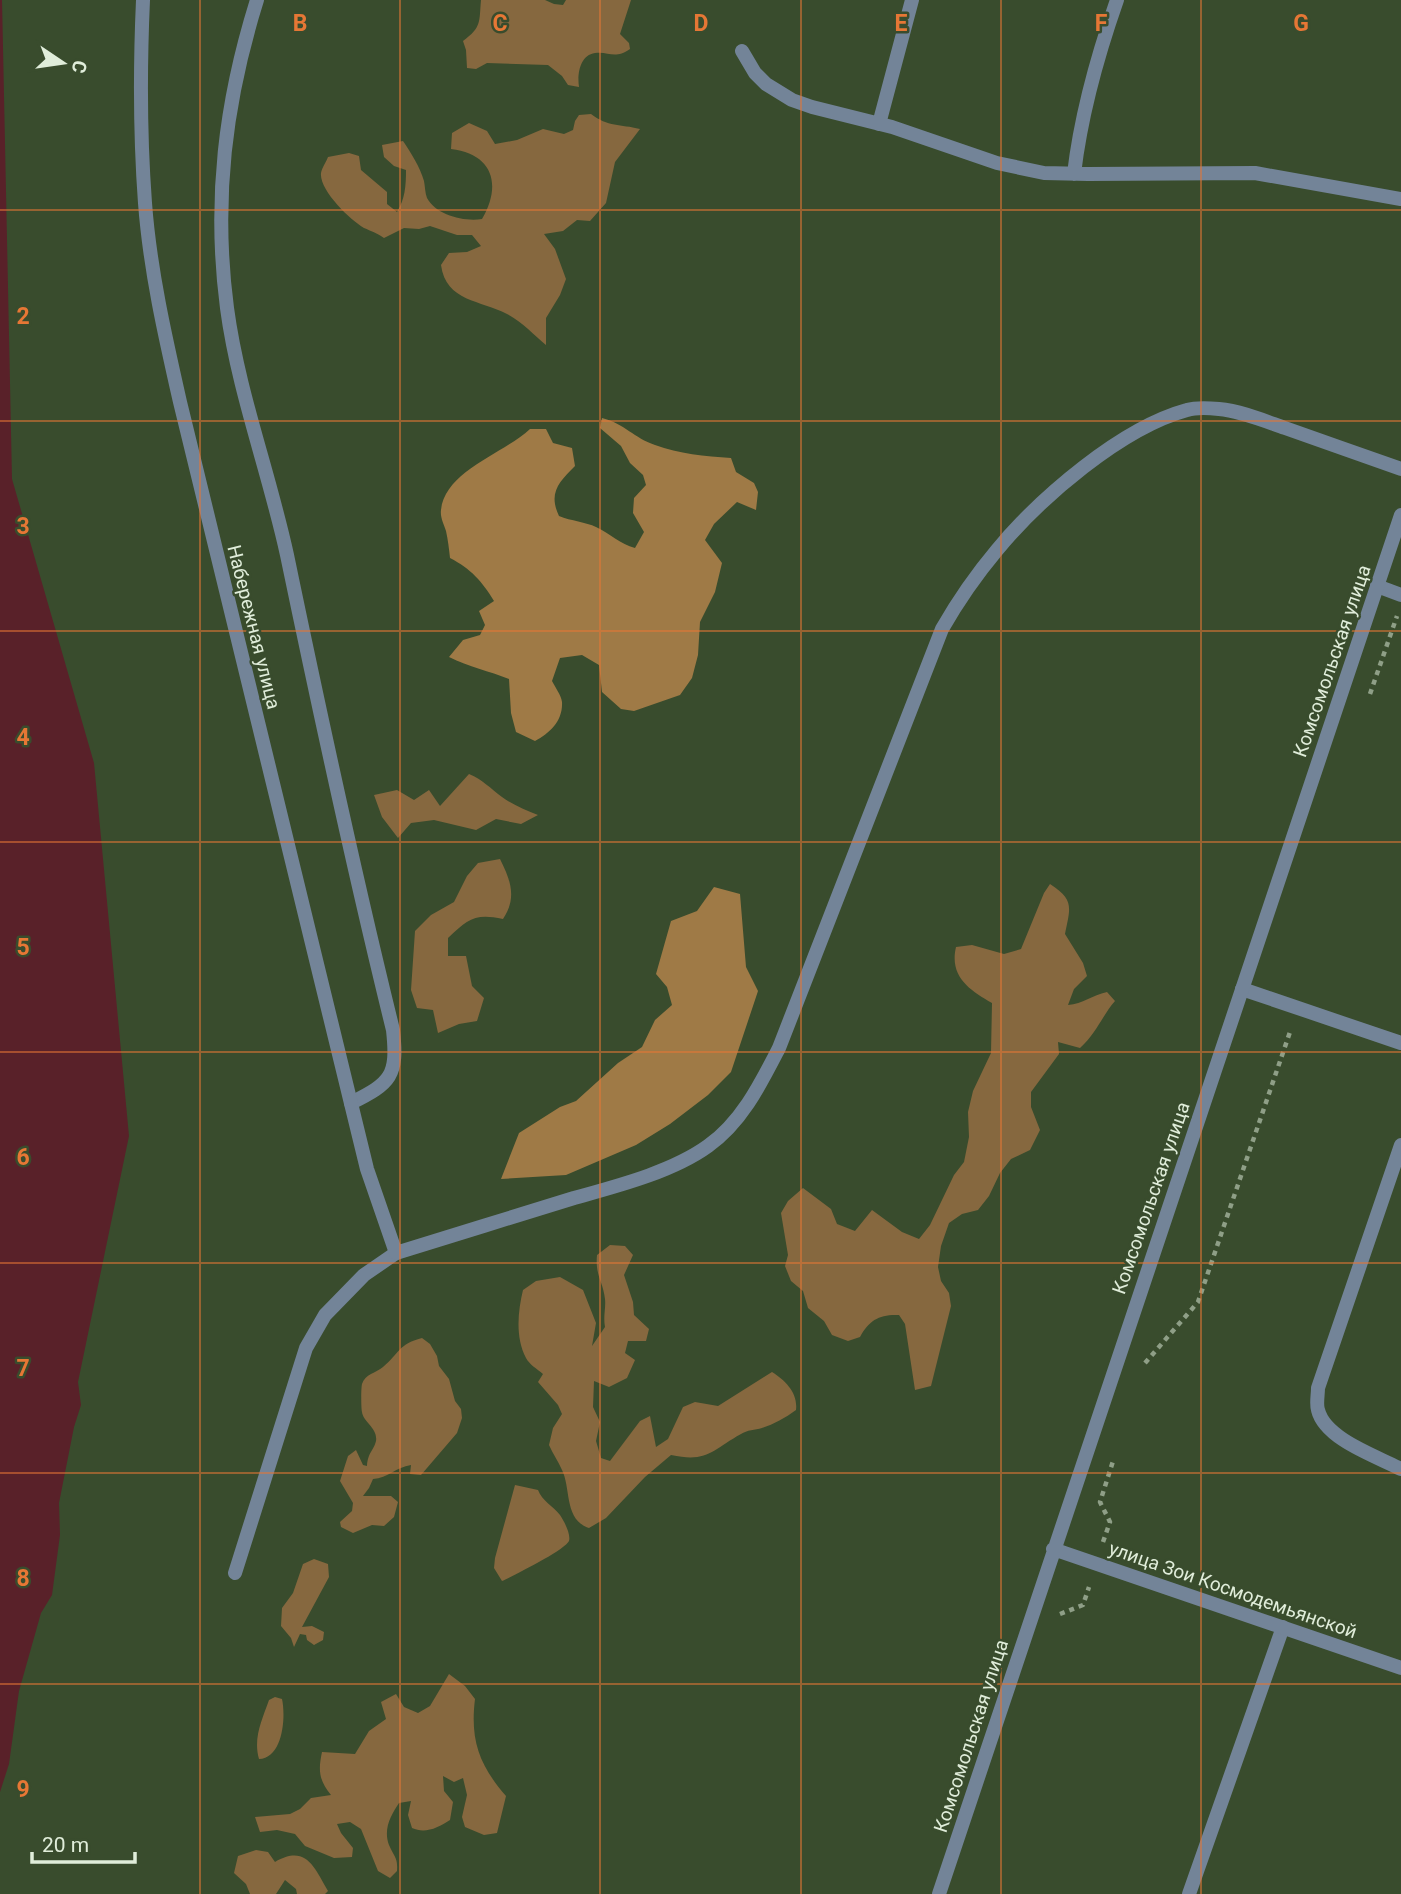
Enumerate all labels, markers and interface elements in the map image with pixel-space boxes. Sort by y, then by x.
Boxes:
text: B [293,10,307,37]
text: C [492,10,508,37]
text: D [694,10,708,37]
text: E [895,10,908,37]
text: F [1095,10,1108,37]
text: G [1293,10,1309,37]
north arrow [28,28,98,98]
text: С [66,58,92,75]
text: 2 [16,303,30,330]
text: 3 [16,513,30,540]
street label: Набережная улица [222,543,286,711]
street label: Комсомольская улица [1288,562,1376,760]
text: 4 [16,724,30,751]
text: 5 [16,934,30,961]
street label: Комсомольская улица [1107,1099,1195,1297]
text: 6 [16,1144,30,1171]
text: 7 [16,1355,30,1382]
street label: улица Зои Космодемьянской [1106,1537,1360,1643]
text: 8 [16,1565,30,1592]
street label: Комсомольская улица [929,1637,1013,1835]
text: 9 [16,1776,30,1803]
scale bar [32,1820,135,1864]
text: 20 m [42,1833,89,1857]

